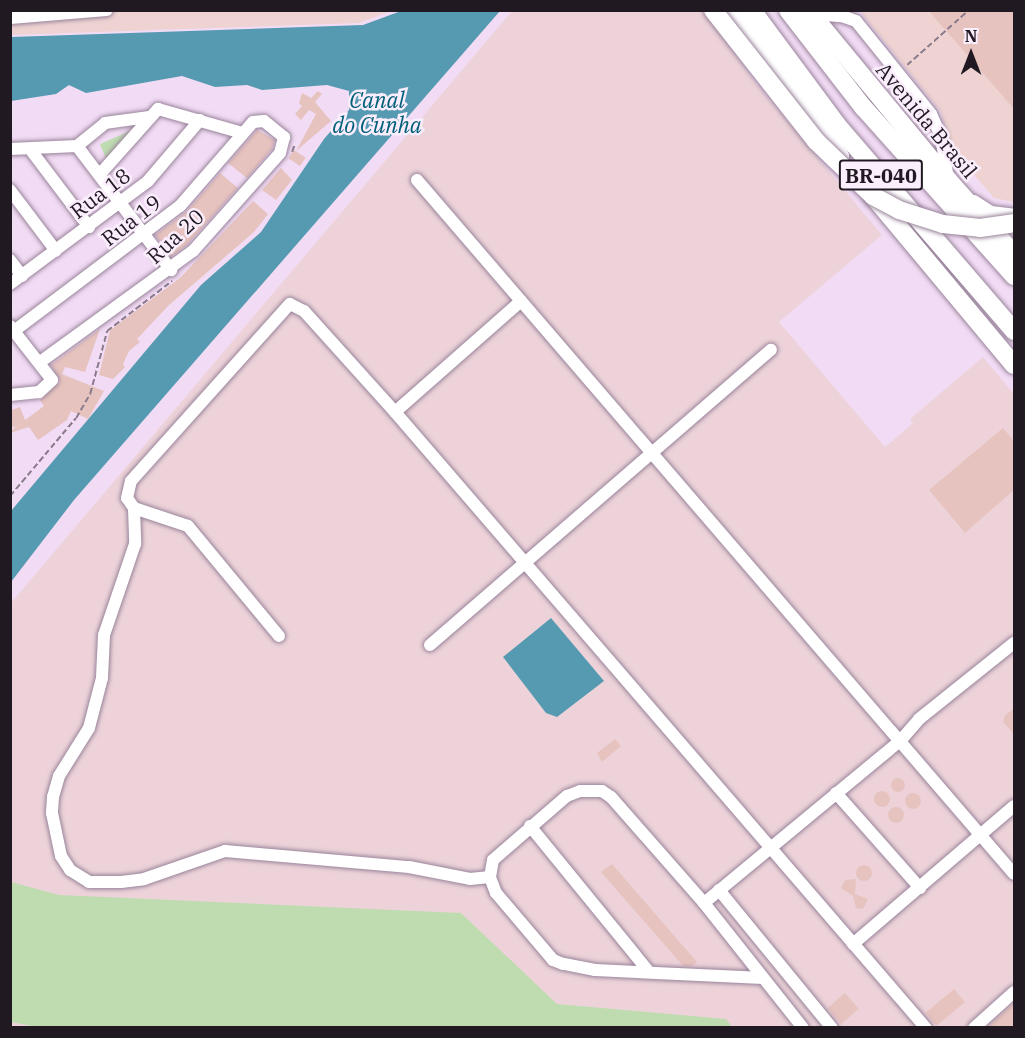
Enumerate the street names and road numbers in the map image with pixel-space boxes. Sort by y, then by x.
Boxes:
street label: Avenida Brasil [871,57,983,183]
road number: BR-040 [838,158,924,192]
street label: Rua 18 [65,162,135,224]
street label: Rua 19 [96,189,166,251]
street label: Rua 20 [141,203,209,269]

